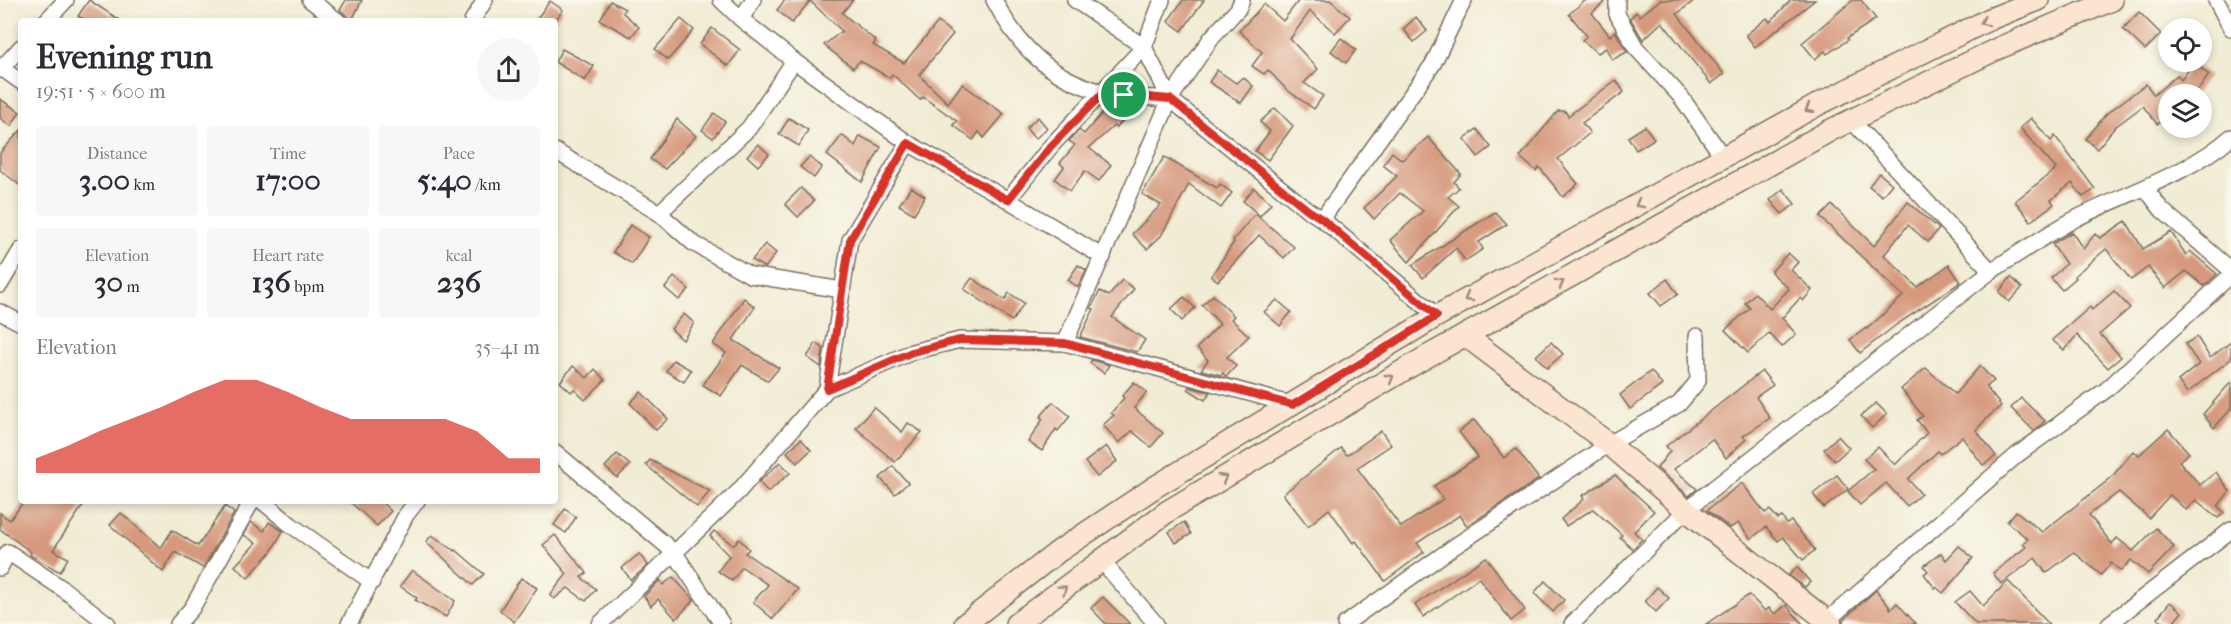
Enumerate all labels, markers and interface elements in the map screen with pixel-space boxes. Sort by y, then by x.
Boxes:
one-way arrow [1979,15,1990,27]
map controls [2158,18,2212,138]
button: locate [2158,18,2212,72]
text: Evening run [36,38,213,77]
button: share [477,38,540,101]
pin [1098,69,1149,120]
icon: arrive [1107,78,1140,111]
text: 19:51 · 5 × 600 m [36,80,166,103]
button: layers [2158,84,2212,138]
one-way arrow [1805,102,1816,114]
text: Distance [87,144,147,163]
text: Time [270,144,306,163]
text: Pace [443,144,475,163]
text: 3.00 [79,163,130,198]
text: 17:00 [255,163,321,198]
text: 5:40 [417,163,472,198]
text: km [130,175,155,194]
text: /km [472,175,501,194]
one-way arrow [1634,196,1645,208]
text: Elevation [85,246,149,265]
text: Heart rate [252,246,324,265]
text: kcal [446,246,472,265]
text: 30 [94,265,123,300]
text: 136 [252,265,291,300]
text: 236 [437,265,481,300]
text: m [123,277,140,296]
text: bpm [291,277,324,296]
one-way arrow [1554,279,1565,290]
one-way arrow [1464,291,1474,303]
text: Elevation [36,336,117,359]
text: 35–41 m [475,336,540,359]
one-way arrow [1384,374,1394,386]
one-way arrow [1217,474,1227,485]
one-way arrow [1056,585,1067,596]

